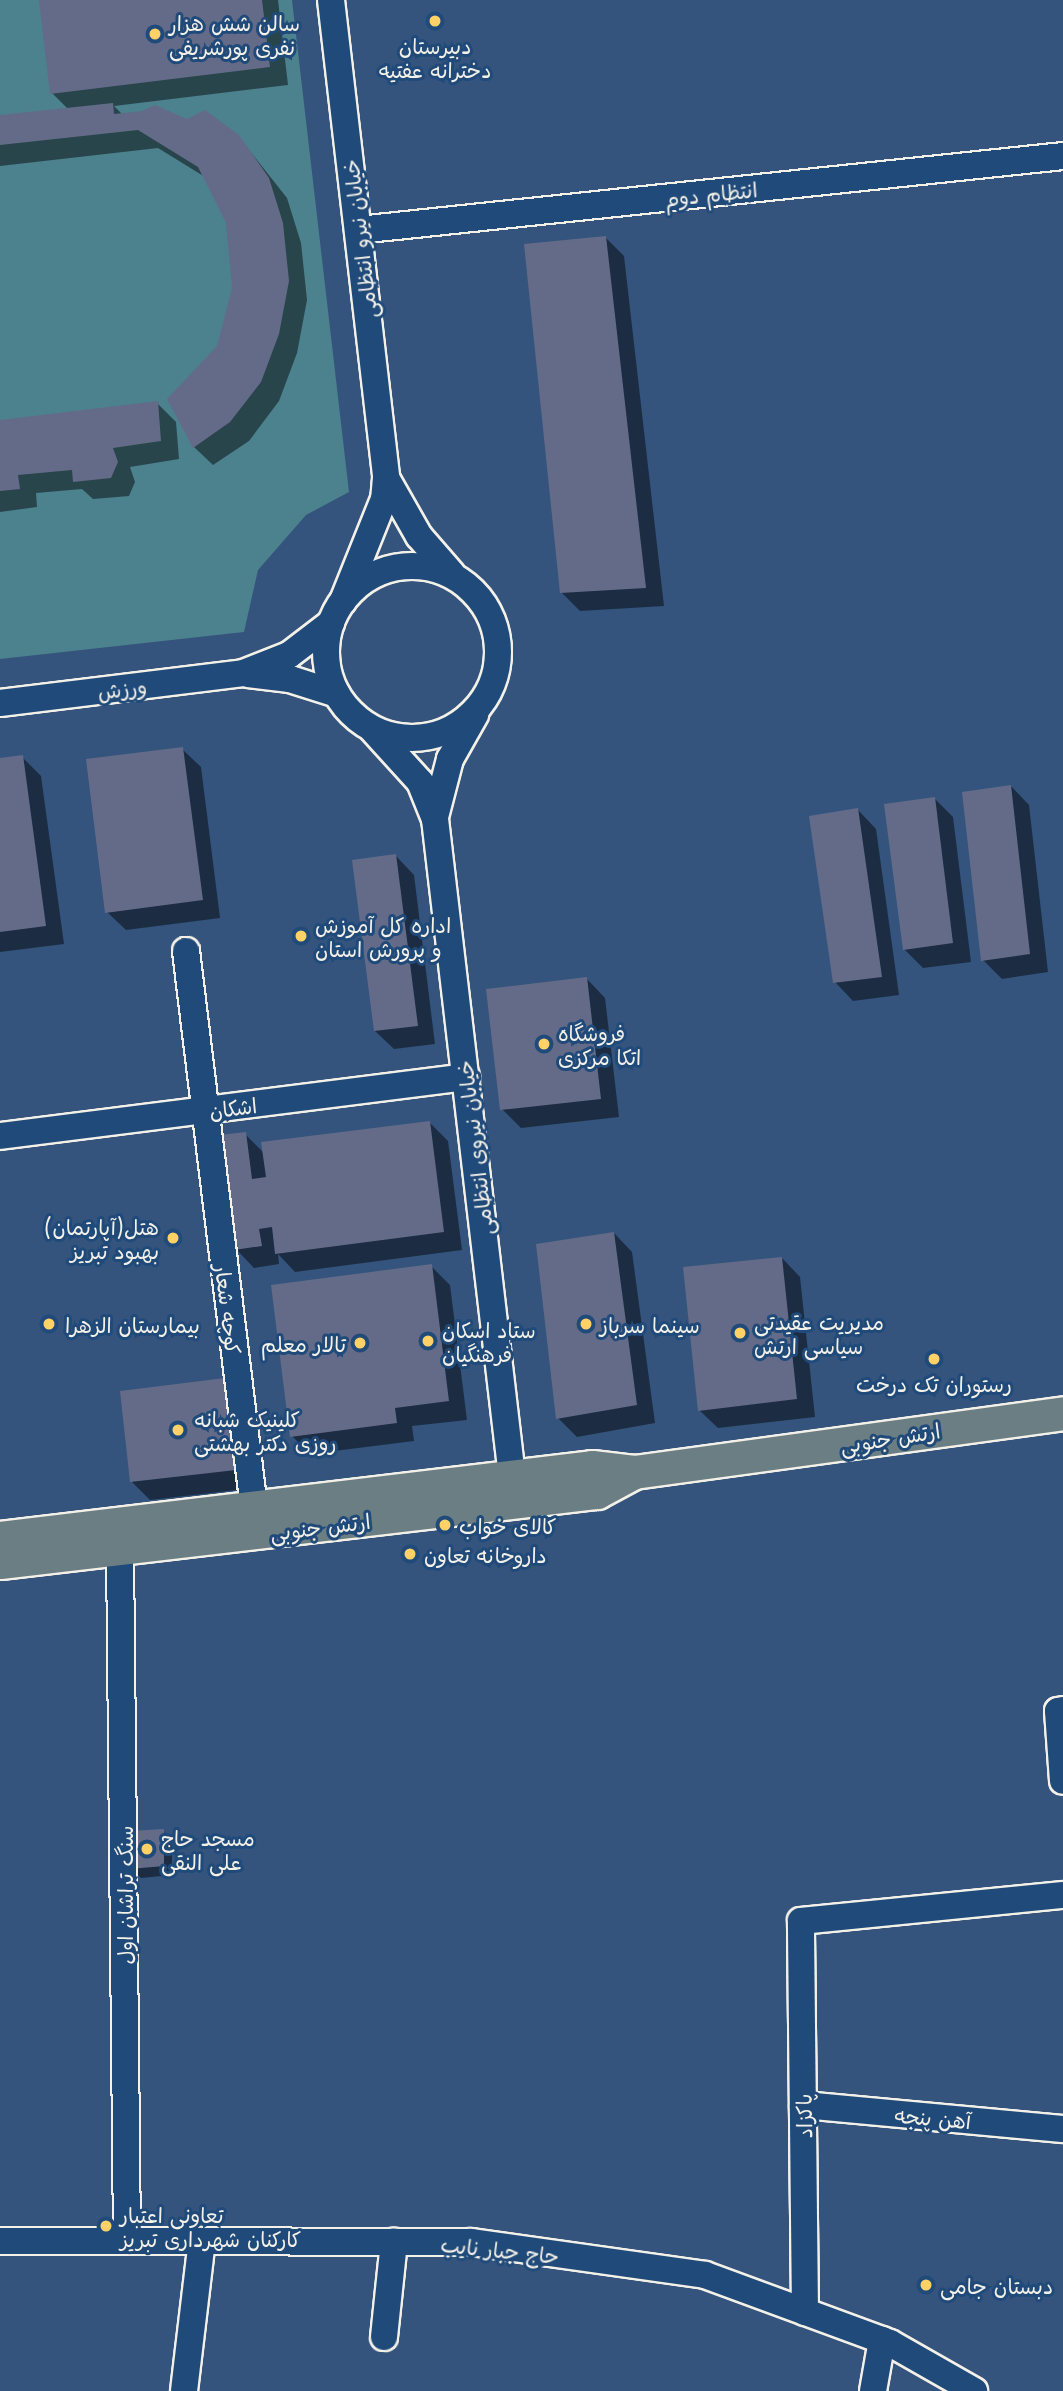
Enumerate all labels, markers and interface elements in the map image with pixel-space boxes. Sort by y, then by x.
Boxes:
place label: سالن شش هزار نفری پورشریفی [169,9,300,59]
marker: دبیرستان دخترانه عفتیه [427,13,443,29]
marker: سالن شش هزار نفری پورشریفی [147,26,163,42]
place label: دبیرستان دخترانه عفتیه [379,32,491,82]
street label: خیابان نیرو انتظامی [337,158,381,320]
street label: انتظام دوم [663,176,759,210]
street label: ورزش [96,672,148,704]
place label: اداره کل آموزش و پرورش استان [315,911,451,961]
marker: اداره کل آموزش و پرورش استان [293,928,309,944]
place label: فروشگاه اتکا مرکزی [558,1019,641,1069]
marker: فروشگاه اتکا مرکزی [536,1036,552,1052]
street label: خیابان نیروی انتظامی [451,1059,497,1237]
street label: اشکان [208,1092,258,1122]
place label: هتل(آپارتمان) بهبود تبریز [44,1213,159,1263]
marker: هتل(آپارتمان) بهبود تبریز [165,1230,181,1246]
street label: کوچه شعار [211,1262,247,1356]
place label: مدیریت عقیدتی سیاسی ارتش [754,1308,884,1358]
place label: بیمارستان الزهرا [65,1311,200,1337]
place label: سینما سرباز [600,1311,700,1337]
marker: بیمارستان الزهرا [39,1314,59,1334]
place label: ستاد اسکان فرهنگیان [442,1316,536,1366]
marker: سینما سرباز [578,1316,594,1332]
marker: مدیریت عقیدتی سیاسی ارتش [732,1325,748,1341]
place label: تالار معلم [261,1330,346,1356]
marker: ستاد اسکان فرهنگیان [420,1333,436,1349]
marker: تالار معلم [352,1335,368,1351]
marker: رستوران تک درخت [926,1351,942,1367]
place label: رستوران تک درخت [856,1370,1012,1396]
place label: کلینیک شبانه روزی دکتر بهشتی [194,1405,336,1455]
street label: ارتش جنوبی [838,1417,942,1457]
marker: کلینیک شبانه روزی دکتر بهشتی [168,1420,188,1440]
street label: ارتش جنوبی [268,1507,372,1545]
place label: کالای خواب [459,1512,557,1538]
marker: کالای خواب [437,1517,453,1533]
place label: داروخانه تعاون [424,1541,547,1567]
marker: داروخانه تعاون [402,1546,418,1562]
place label: مسجد حاج علی النقی [161,1824,255,1874]
street label: سنگ تراشان اول [111,1825,137,1965]
marker: مسجد حاج علی النقی [139,1841,155,1857]
street label: پاکزاد [790,2093,816,2139]
street label: آهن پنجه [894,2101,972,2133]
place label: تعاونی اعتبار کارکنان شهرداری تبریز [120,2201,301,2251]
marker: تعاونی اعتبار کارکنان شهرداری تبریز [98,2218,114,2234]
street label: حاج جبار نایب [440,2230,560,2268]
place label: دبستان جامی [940,2272,1053,2298]
marker: دبستان جامی [918,2277,934,2293]

